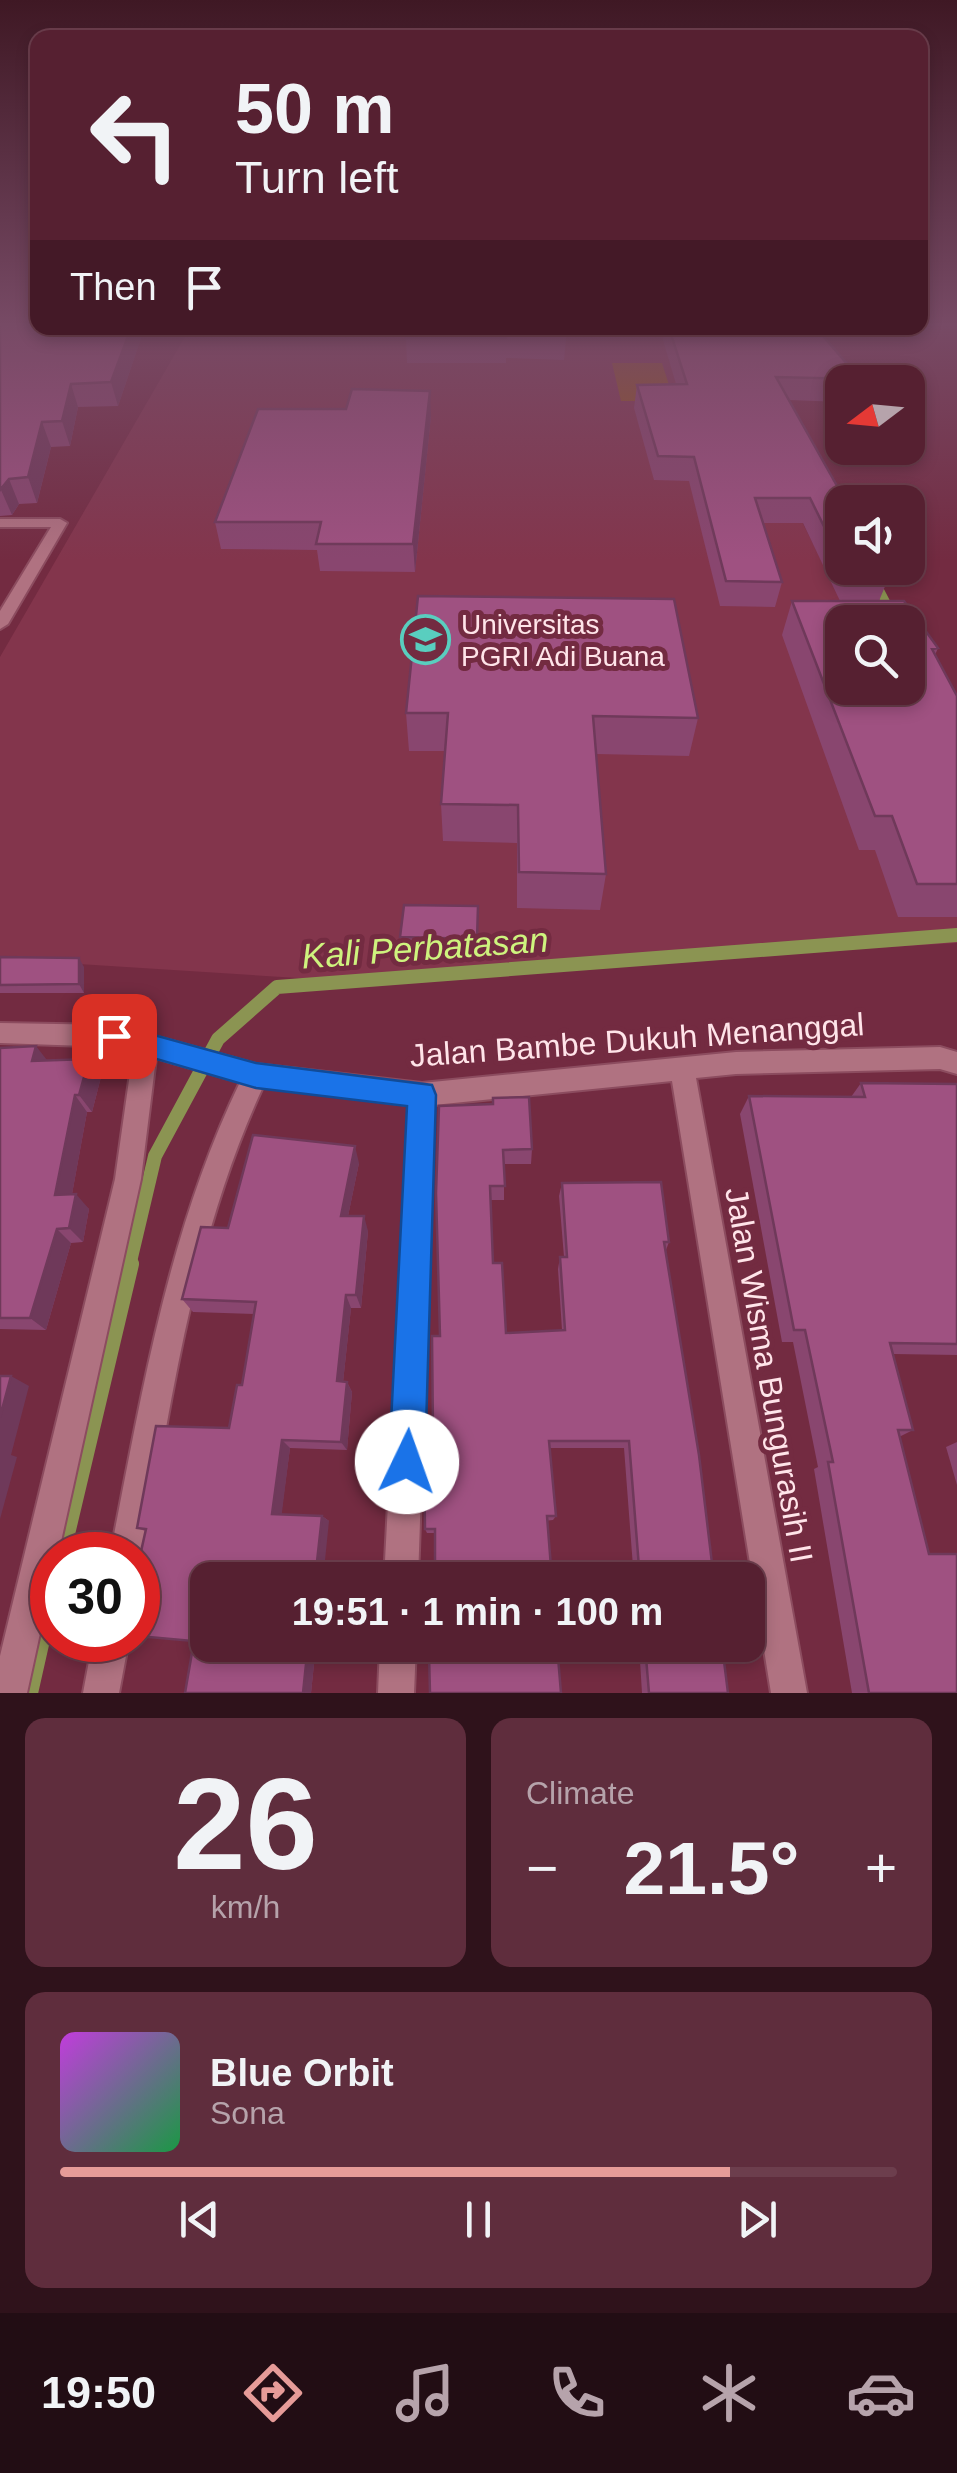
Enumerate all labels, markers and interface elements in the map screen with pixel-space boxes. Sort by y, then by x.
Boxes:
icon: left [70,70,200,200]
text: 50 m [235,70,395,148]
text: Turn left [235,152,398,203]
icon: arrive [177,260,232,315]
text: Then [70,266,157,308]
north arrow [825,365,925,465]
map controls [825,365,925,705]
button: sound [825,485,925,585]
button: search [825,605,925,705]
place label: Universitas PGRI Adi Buana [461,609,665,672]
school or university icon: Universitas PGRI Adi Buana [400,614,452,666]
water label: Kali Perbatasan [300,919,550,976]
pin [72,994,157,1079]
street label: Jalan Bambe Dukuh Menanggal [409,1006,865,1074]
icon: arrive [87,1009,142,1064]
street label: Jalan Wisma Bungurasih II [718,1184,820,1566]
position arrow [355,1410,459,1514]
speed limit sign: 30 [30,1532,160,1662]
text: 19:51 · 1 min · 100 m [292,1591,663,1633]
text: 26 [173,1751,318,1897]
text: Climate [526,1775,634,1811]
text: 21.5° [624,1826,799,1910]
text: − [526,1837,558,1899]
text: + [865,1837,897,1899]
text: km/h [211,1889,280,1925]
text: Blue Orbit [210,2052,394,2094]
text: Sona [210,2095,285,2131]
icon: previous [172,2192,227,2247]
icon: pause [451,2192,506,2247]
icon: next [730,2192,785,2247]
icon: directions [238,2358,308,2428]
icon: music [390,2358,460,2428]
icon: phone [542,2358,612,2428]
icon: climate [694,2358,764,2428]
icon: car [846,2358,916,2428]
text: 19:50 [41,2367,156,2418]

